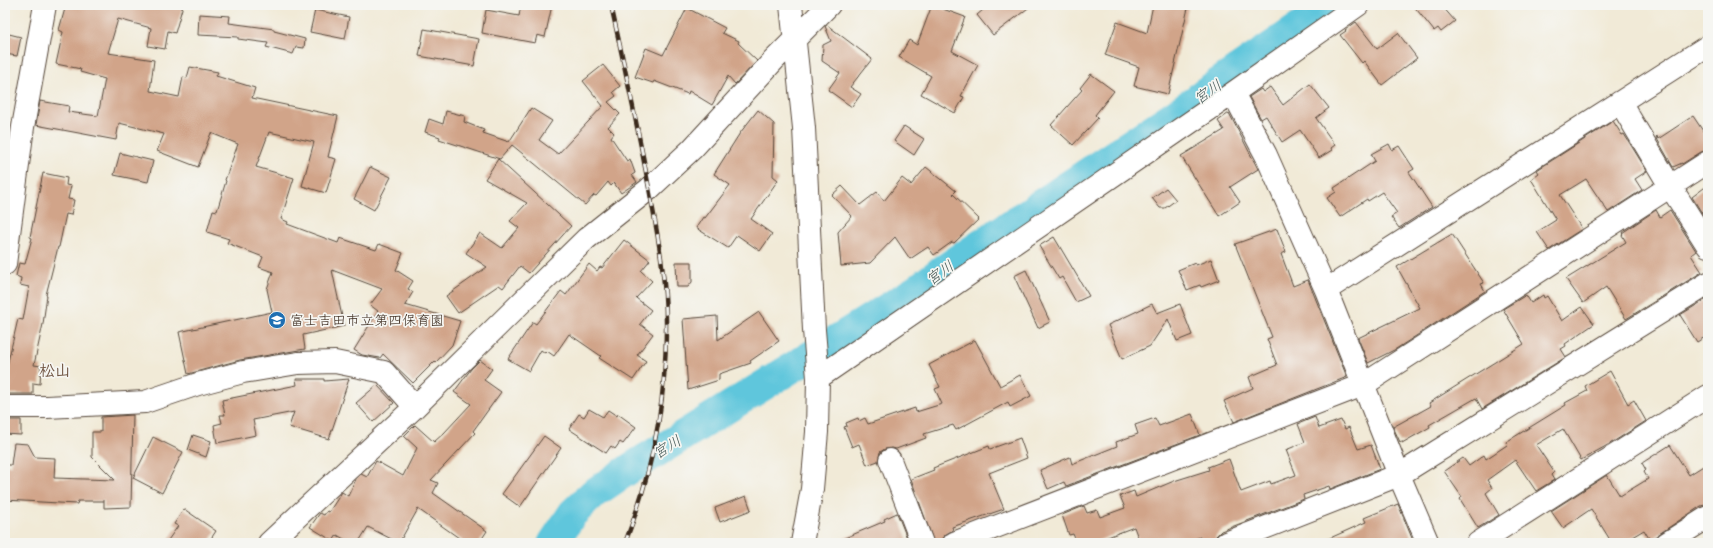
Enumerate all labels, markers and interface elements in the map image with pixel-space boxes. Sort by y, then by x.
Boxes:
water label: 宮川 [1191,76,1225,108]
water label: 宮川 [923,257,957,289]
school or university icon: 富士吉田市立第四保育園 [267,310,287,330]
place label: 富士吉田市立第四保育園 [290,312,444,329]
district label: 松山 [39,361,71,380]
water label: 宮川 [650,431,684,463]

